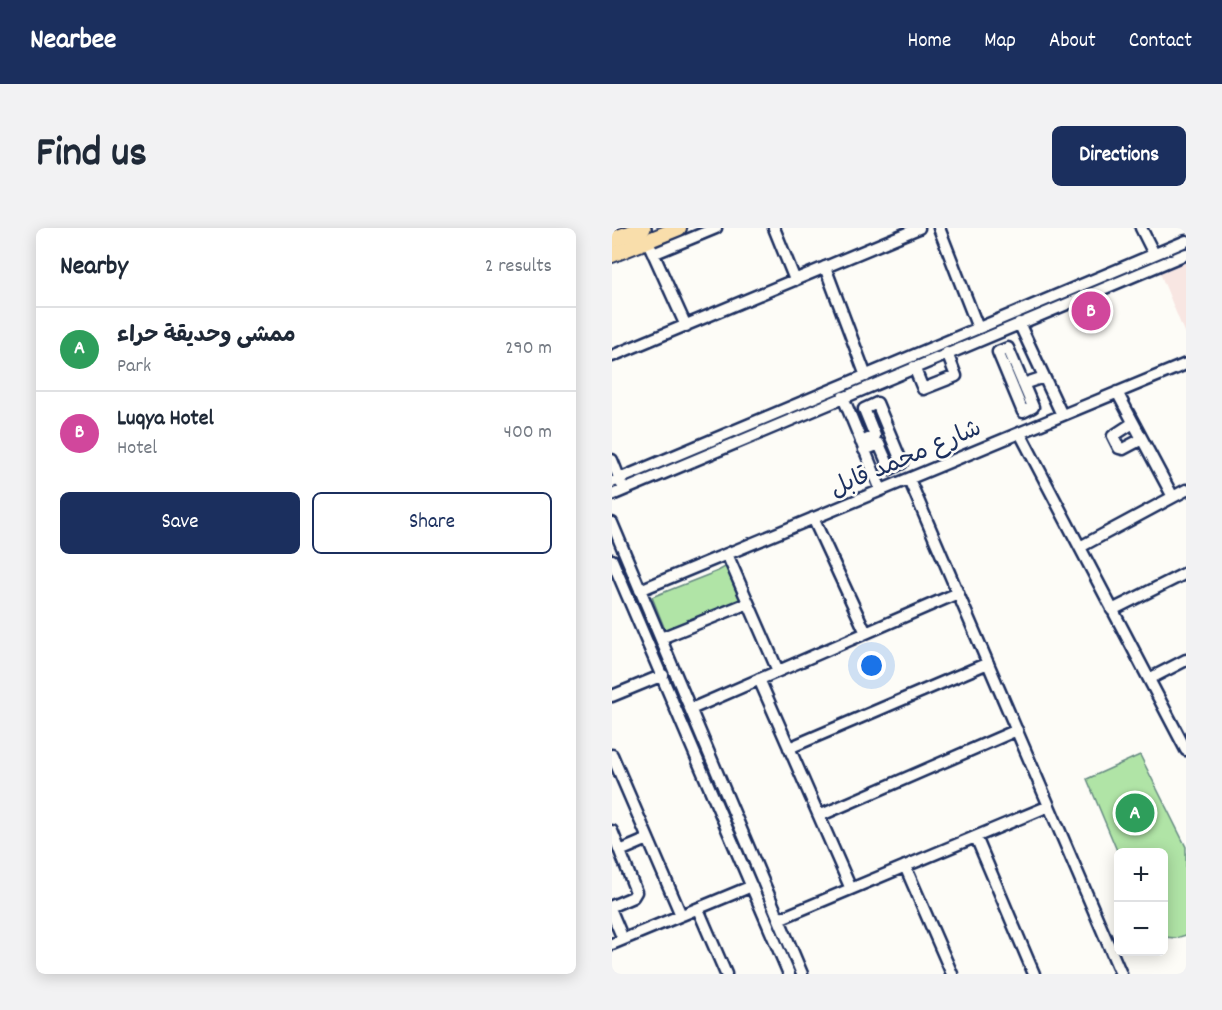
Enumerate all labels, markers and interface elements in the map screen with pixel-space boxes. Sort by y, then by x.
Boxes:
text: Nearbee [30,22,116,62]
text: Home [907,27,951,57]
text: Map [984,27,1016,57]
text: About [1049,27,1096,57]
text: Contact [1129,27,1192,57]
text: Find us [36,126,147,186]
button: Directions [1052,126,1186,186]
text: Nearby [60,249,128,286]
text: 2 results [485,253,552,281]
pin: B [1072,288,1110,334]
text: ممشى وحديقة حراء [117,321,296,352]
text: A [74,335,85,363]
text: 290 m [505,335,552,363]
text: Park [117,353,151,381]
text: Luqya Hotel [117,404,214,435]
street label: شارع محمد قابل [825,413,987,507]
text: B [75,419,84,447]
text: 400 m [504,419,552,447]
text: Hotel [117,435,157,463]
button: Save [60,492,300,554]
button: Share [312,492,552,554]
your location [857,651,886,680]
pin: A [1116,790,1154,836]
map controls [1114,848,1168,956]
button: + [1114,848,1168,902]
button: − [1114,902,1168,956]

